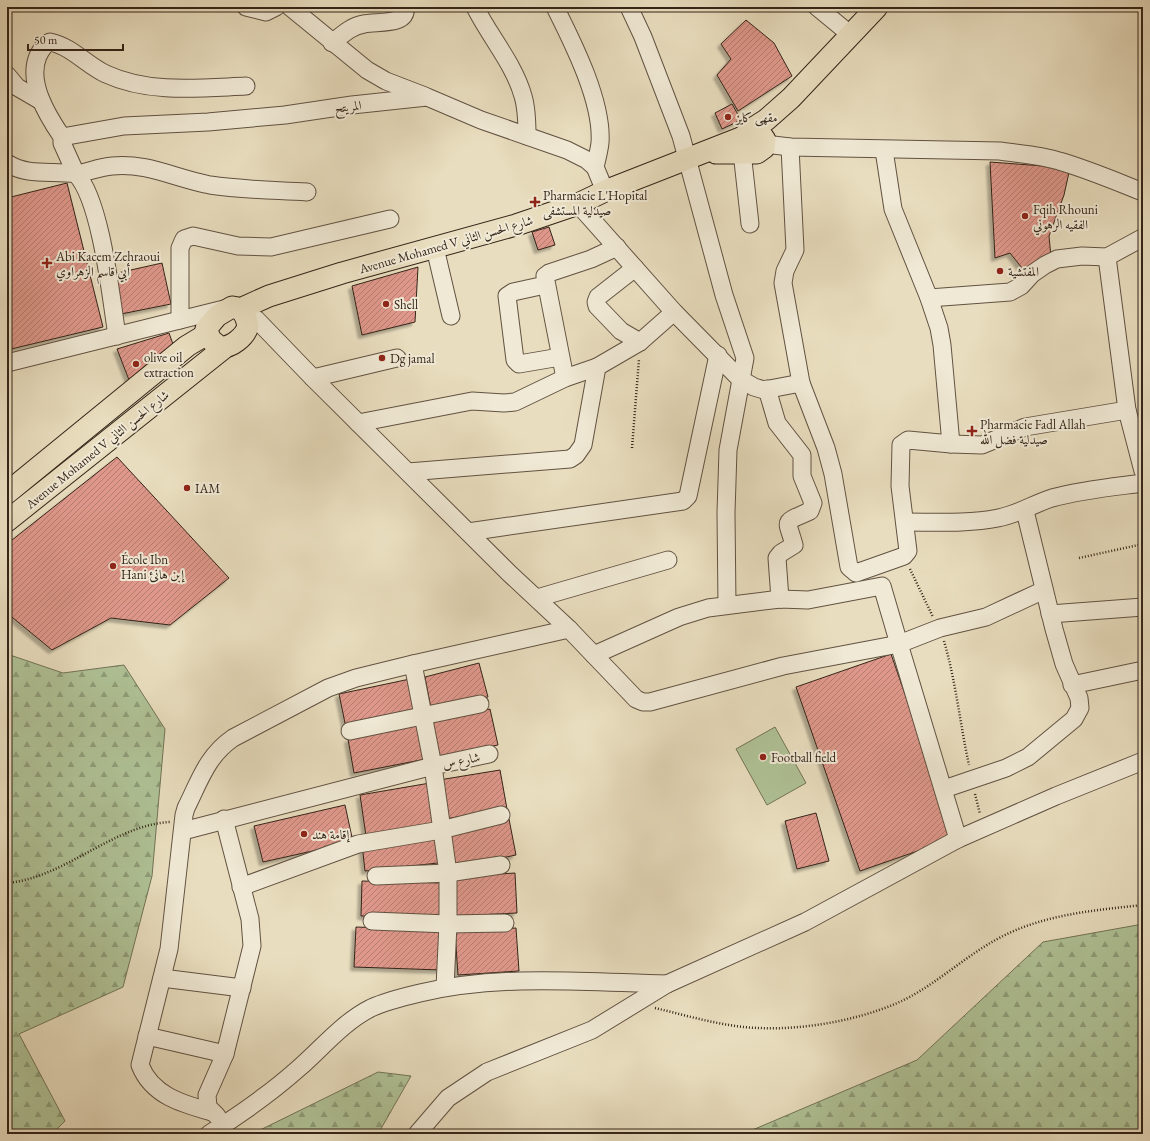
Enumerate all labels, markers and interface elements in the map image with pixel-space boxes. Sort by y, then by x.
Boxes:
scale bar [28,26,123,52]
text: 50 m [34,32,58,48]
street label: المريتح [333,96,363,120]
place label: مقهى كايز [734,109,777,127]
marker: مقهى كايز [723,112,733,122]
place label: Pharmacie L'Hopital صيدلية المستشفى [543,187,647,221]
marker: Pharmacie L'Hopital صيدلية المستشفى [530,197,540,207]
place label: Fqih Rhouni الفقيه الرهوني [1033,201,1098,236]
street label: Avenue Mohamed V شارع الحسن الثاني [356,211,536,281]
marker: Fqih Rhouni الفقيه الرهوني [1020,211,1030,221]
place label: Abi Kacem Zehraoui أبي قاسم الزهراوي [55,248,160,285]
marker: Abi Kacem Zehraoui أبي قاسم الزهراوي [41,257,53,269]
place label: المفتشية [1008,263,1039,280]
marker: المفتشية [995,266,1005,276]
place label: Shell [394,296,418,313]
marker: Shell [381,299,391,309]
place label: olive oil extraction [144,349,194,381]
place label: Dg jamal [390,350,435,367]
marker: Dg jamal [377,353,387,363]
marker: olive oil extraction [131,359,141,369]
street label: Avenue Mohamed V شارع الحسن الثاني [21,386,175,516]
place label: Pharmacie Fadl Allah صيدلية فضل الله [980,416,1086,449]
marker: Pharmacie Fadl Allah صيدلية فضل الله [967,426,977,436]
place label: IAM [195,480,220,497]
marker: IAM [182,483,192,493]
place label: École Ibn Hani إبن هانئ [121,551,185,583]
marker: École Ibn Hani إبن هانئ [108,561,118,571]
street label: شارع س [441,748,482,776]
place label: Football field [771,749,837,766]
marker: Football field [758,752,768,762]
place label: إقامة هند [312,826,351,843]
marker: إقامة هند [299,829,309,839]

